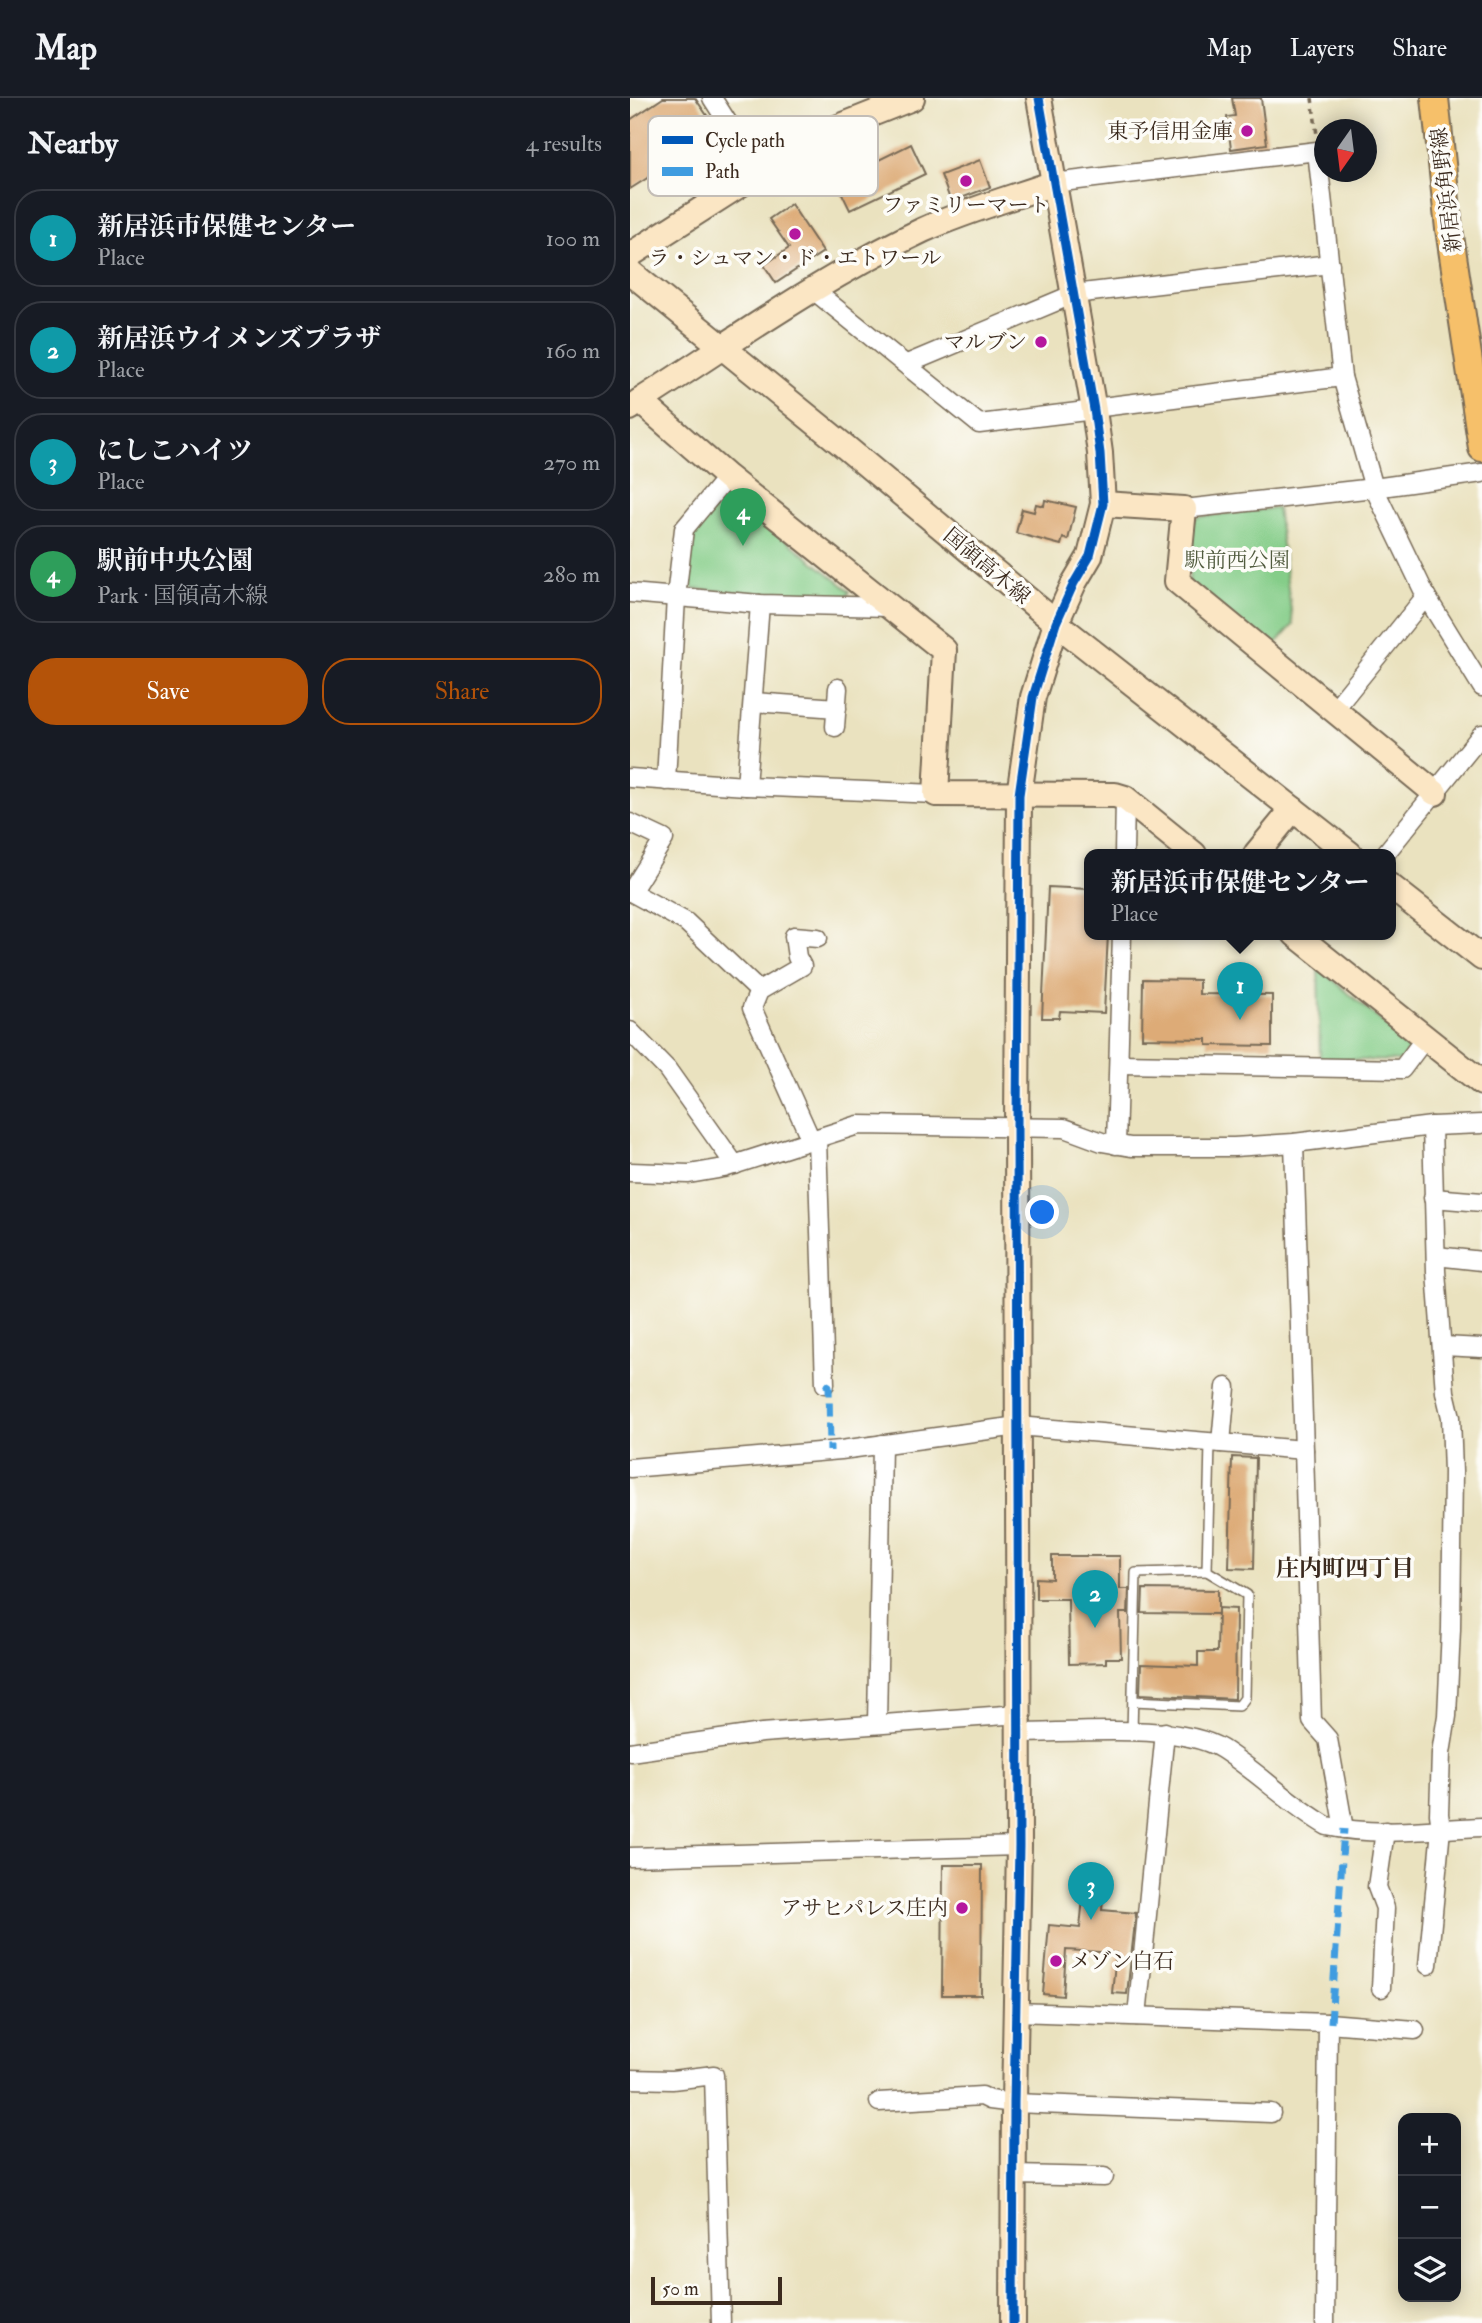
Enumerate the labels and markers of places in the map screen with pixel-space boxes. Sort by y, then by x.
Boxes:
place label: 東予信用金庫 [1107,118,1233,145]
marker: 東予信用金庫 [1239,123,1255,139]
marker: ファミリーマート [958,173,974,189]
place label: ファミリーマート [882,192,1050,219]
marker: ラ・シュマン・ド・エトワール [787,226,803,242]
place label: ラ・シュマン・ド・エトワール [648,245,942,272]
place label: マルブン [944,329,1027,356]
marker: マルブン [1033,334,1049,350]
pin: 4 [720,488,766,546]
pin: 1 [1217,962,1263,1020]
pin: 2 [1072,1570,1118,1628]
pin: 3 [1068,1862,1114,1920]
place label: アサヒパレス庄内 [781,1895,948,1922]
marker: アサヒパレス庄内 [954,1900,970,1916]
place label: メゾン白石 [1070,1948,1174,1975]
marker: メゾン白石 [1048,1953,1064,1969]

